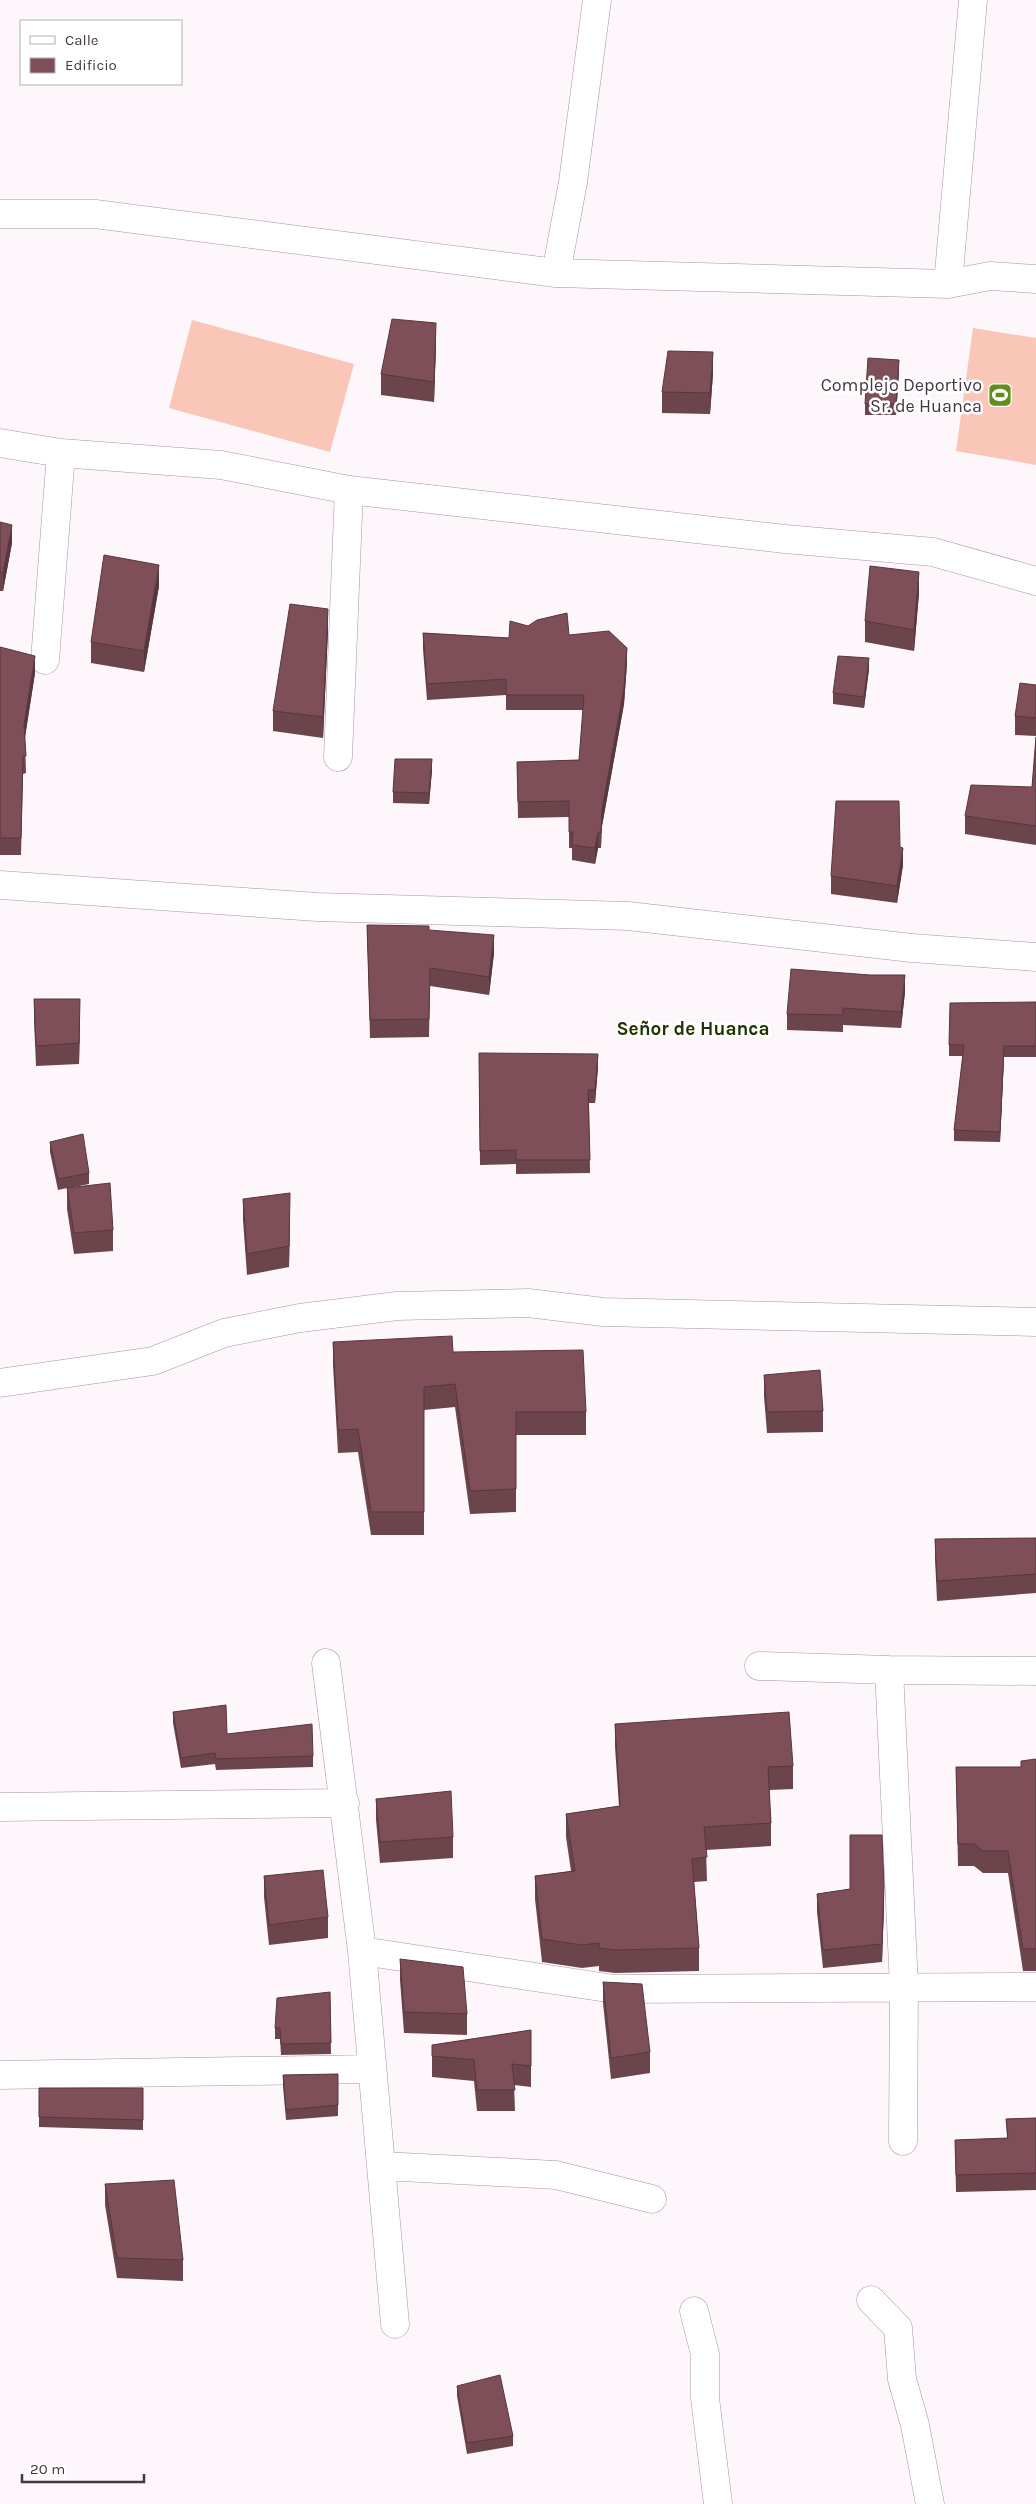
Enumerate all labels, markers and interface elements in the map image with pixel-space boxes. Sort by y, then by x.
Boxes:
legend [20,20,182,85]
text: Calle [65,31,99,49]
text: Edificio [65,56,117,74]
place label: Complejo Deportivo Sr. de Huanca [821,374,982,417]
sports icon: Complejo Deportivo Sr. de Huanca [987,382,1013,408]
district label: Señor de Huanca [616,1018,770,1040]
scale bar [22,2452,145,2484]
text: 20 m [30,2460,65,2478]

